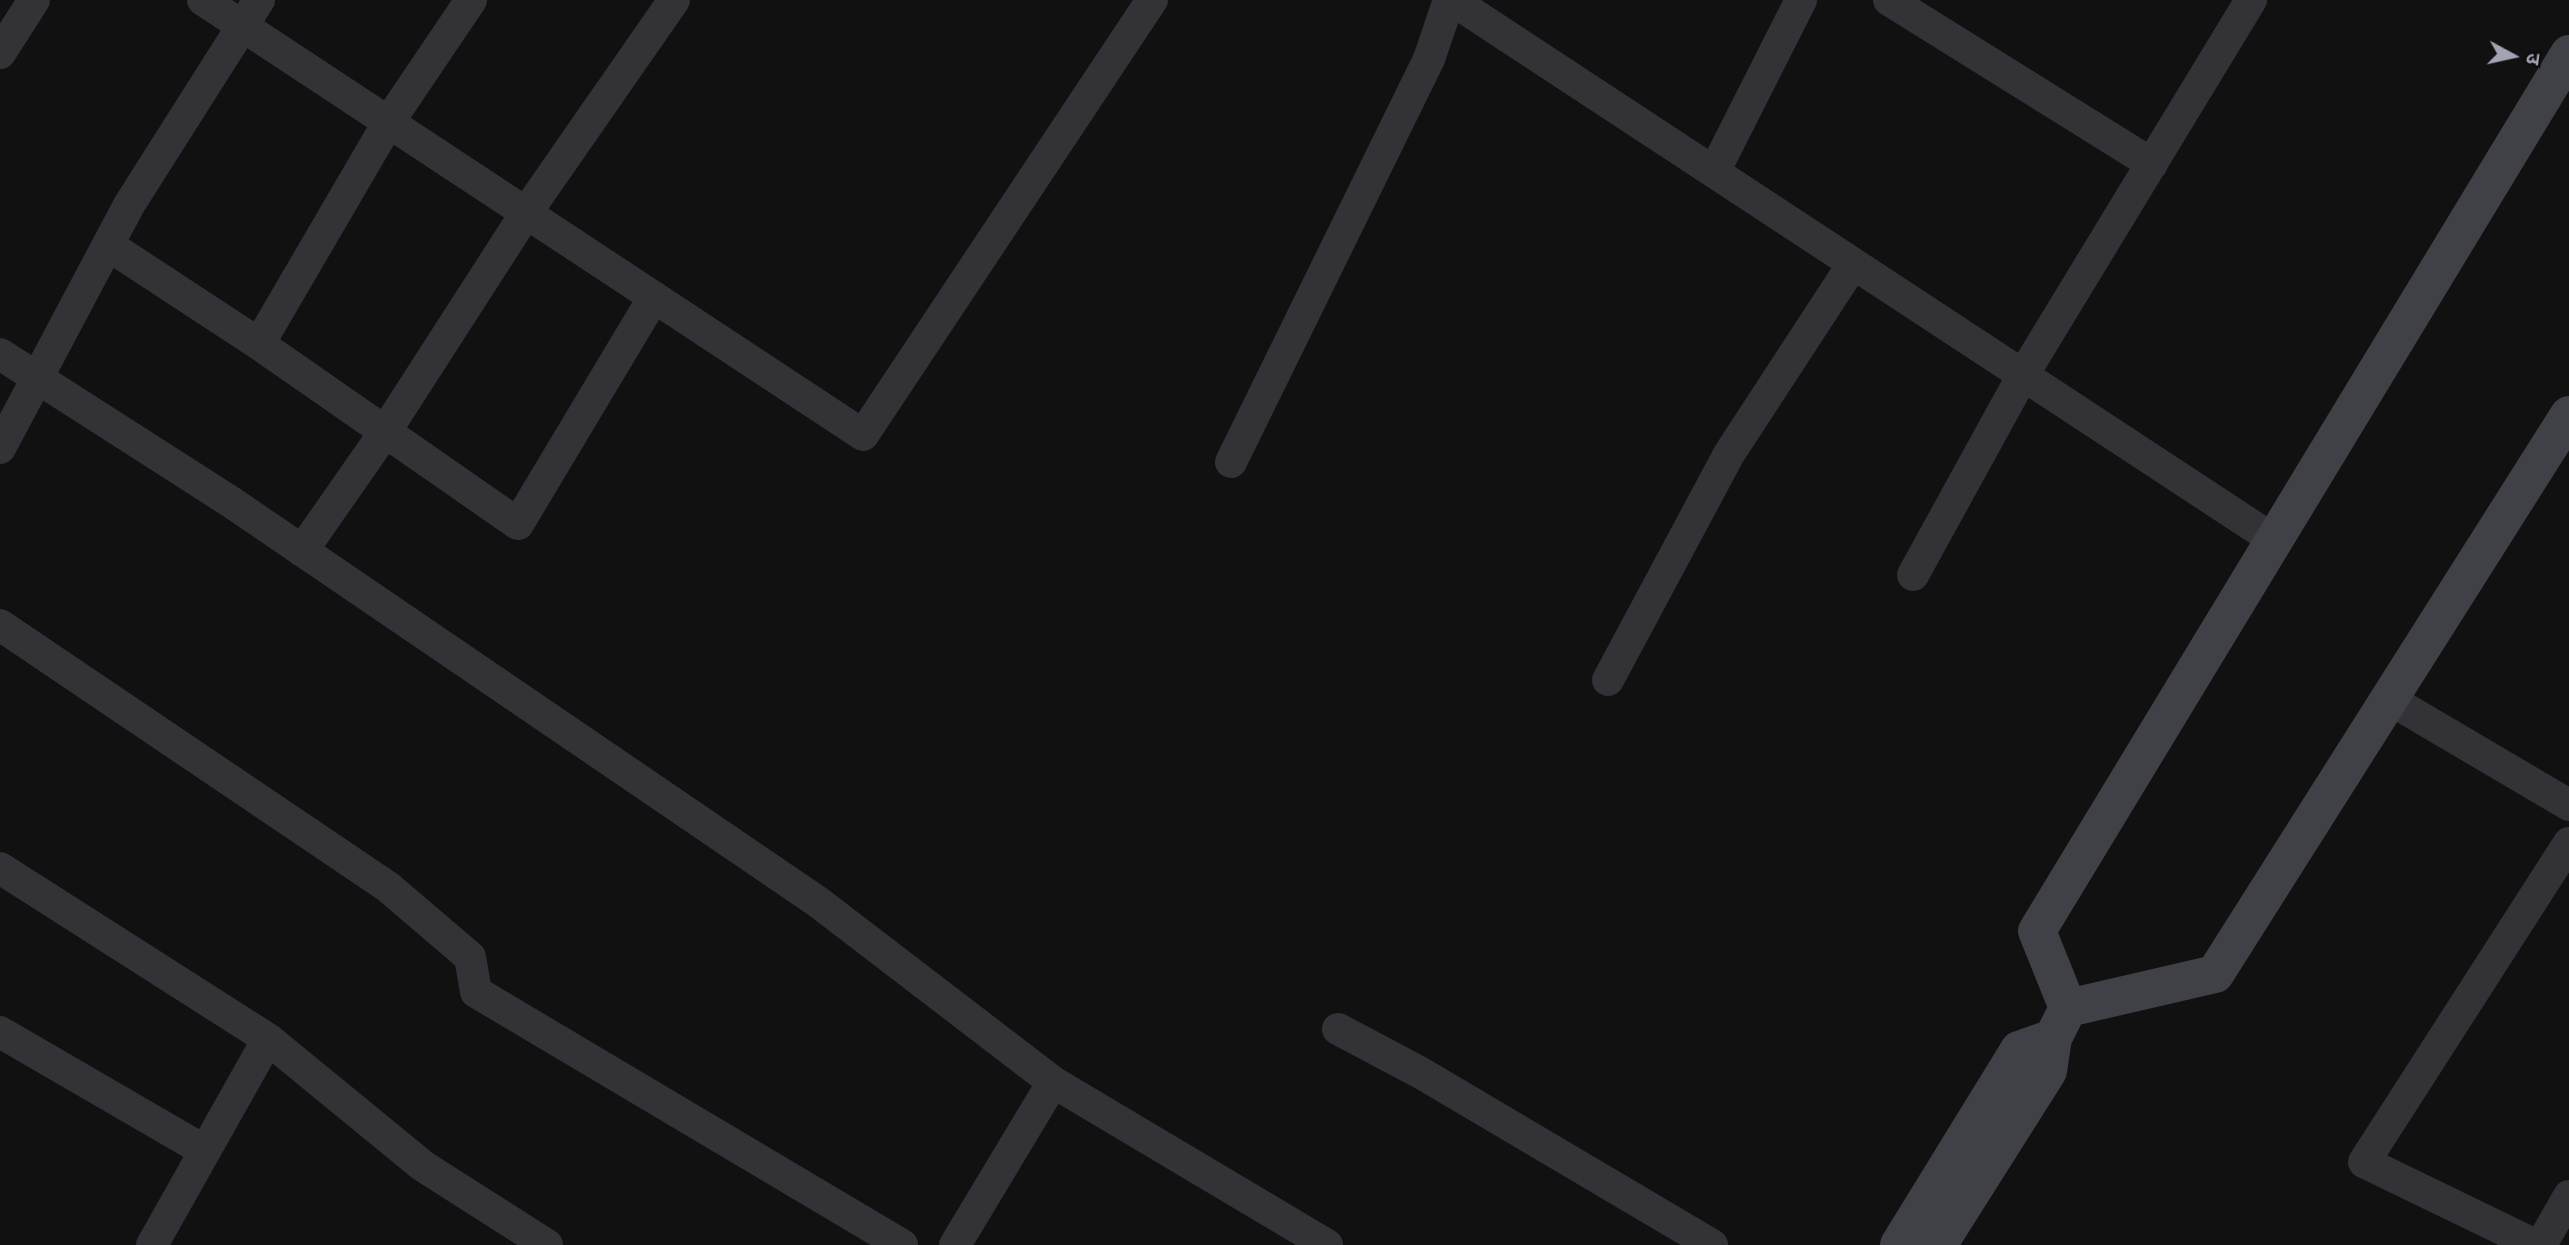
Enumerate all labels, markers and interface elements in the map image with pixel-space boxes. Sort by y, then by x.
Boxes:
north arrow [2478,21,2548,91]
text: उ [2522,52,2546,66]

